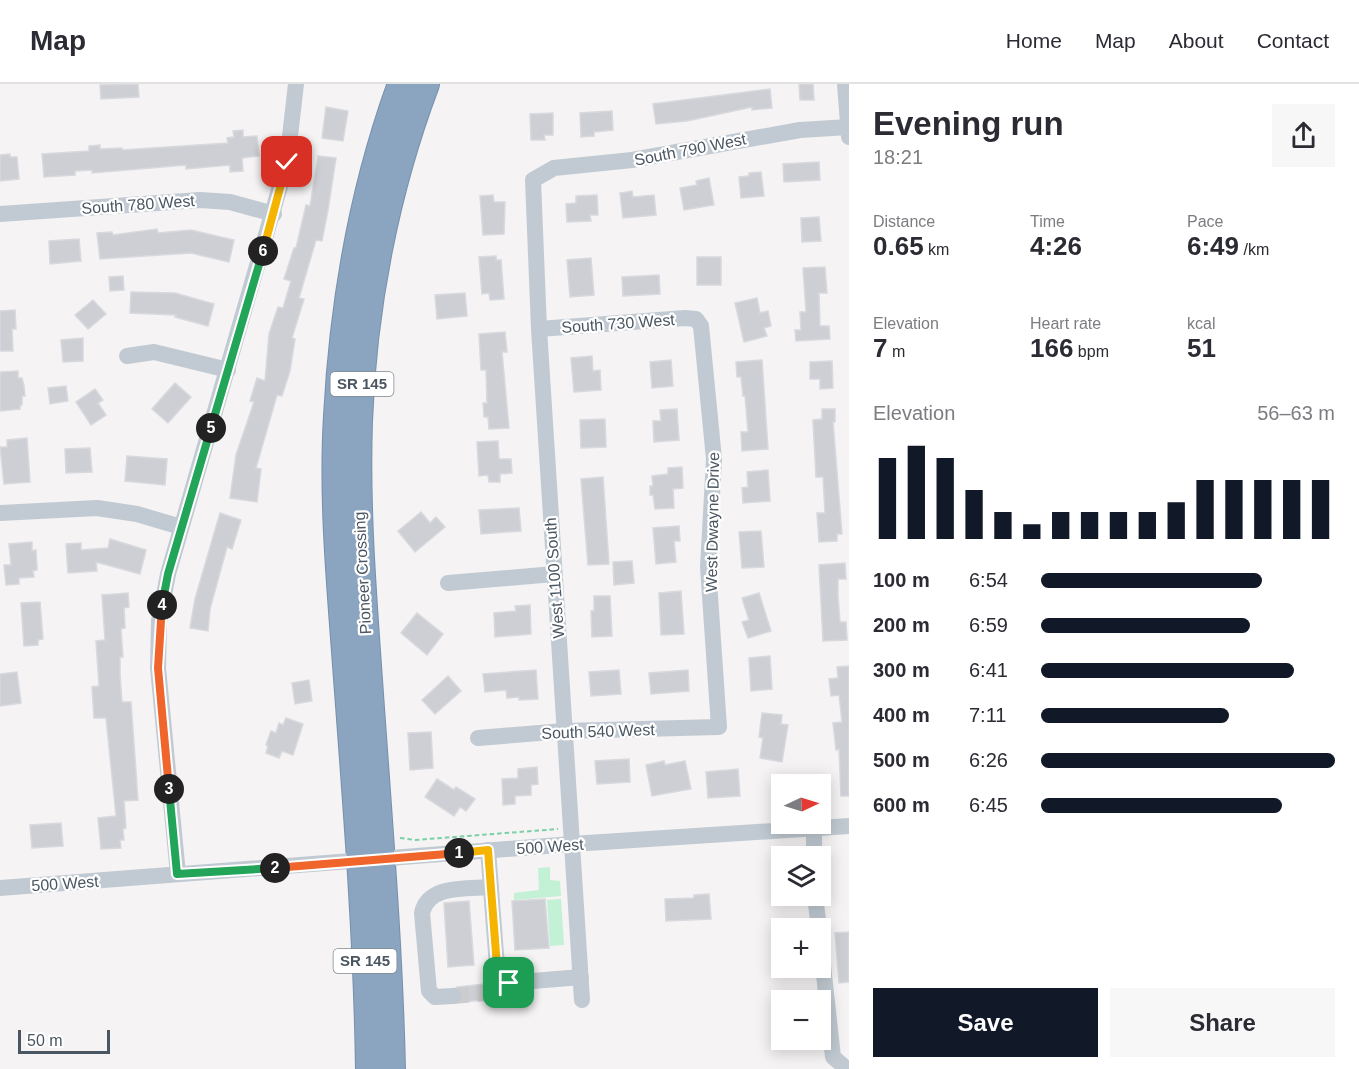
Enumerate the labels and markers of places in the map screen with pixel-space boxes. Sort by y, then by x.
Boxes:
pin [261,136,312,187]
pin: 6 [248,236,278,266]
pin: 5 [196,413,226,443]
pin: 4 [147,590,177,620]
pin: 3 [154,774,184,804]
pin: 1 [444,838,474,868]
pin: 2 [260,853,290,883]
pin [483,957,534,1008]

